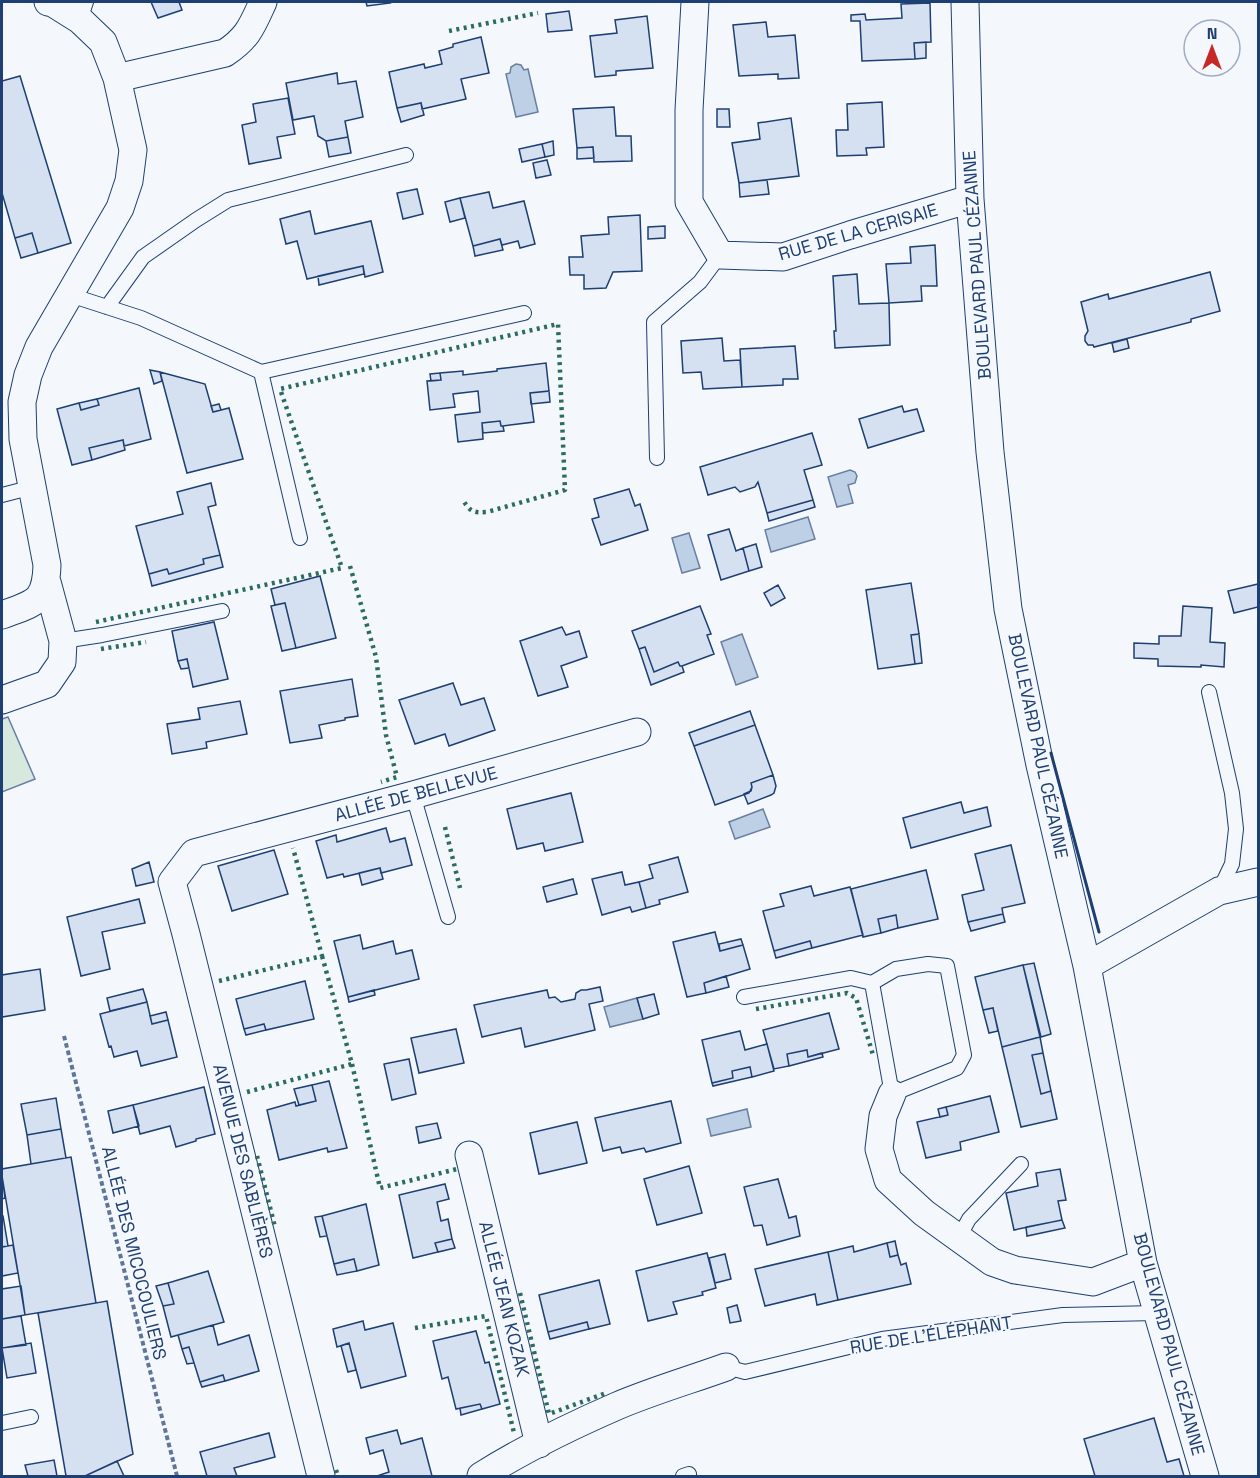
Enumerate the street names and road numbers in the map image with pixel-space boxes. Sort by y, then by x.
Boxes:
street label: BOULEVARD PAUL CÉZANNE [957,150,996,380]
street label: RUE DE LA CERISAIE [776,198,940,265]
street label: BOULEVARD PAUL CÉZANNE [1003,631,1074,861]
street label: ALLÉE DE BELLEVUE [332,761,500,826]
street label: AVENUE DES SABLIÈRES [208,1061,279,1260]
street label: ALLÉE DES MICOCOULIERS [97,1144,172,1362]
street label: ALLÉE JEAN KOZAK [474,1219,535,1379]
street label: BOULEVARD PAUL CÉZANNE [1129,1230,1210,1458]
street label: RUE DE L'ÉLÉPHANT [848,1310,1014,1359]

